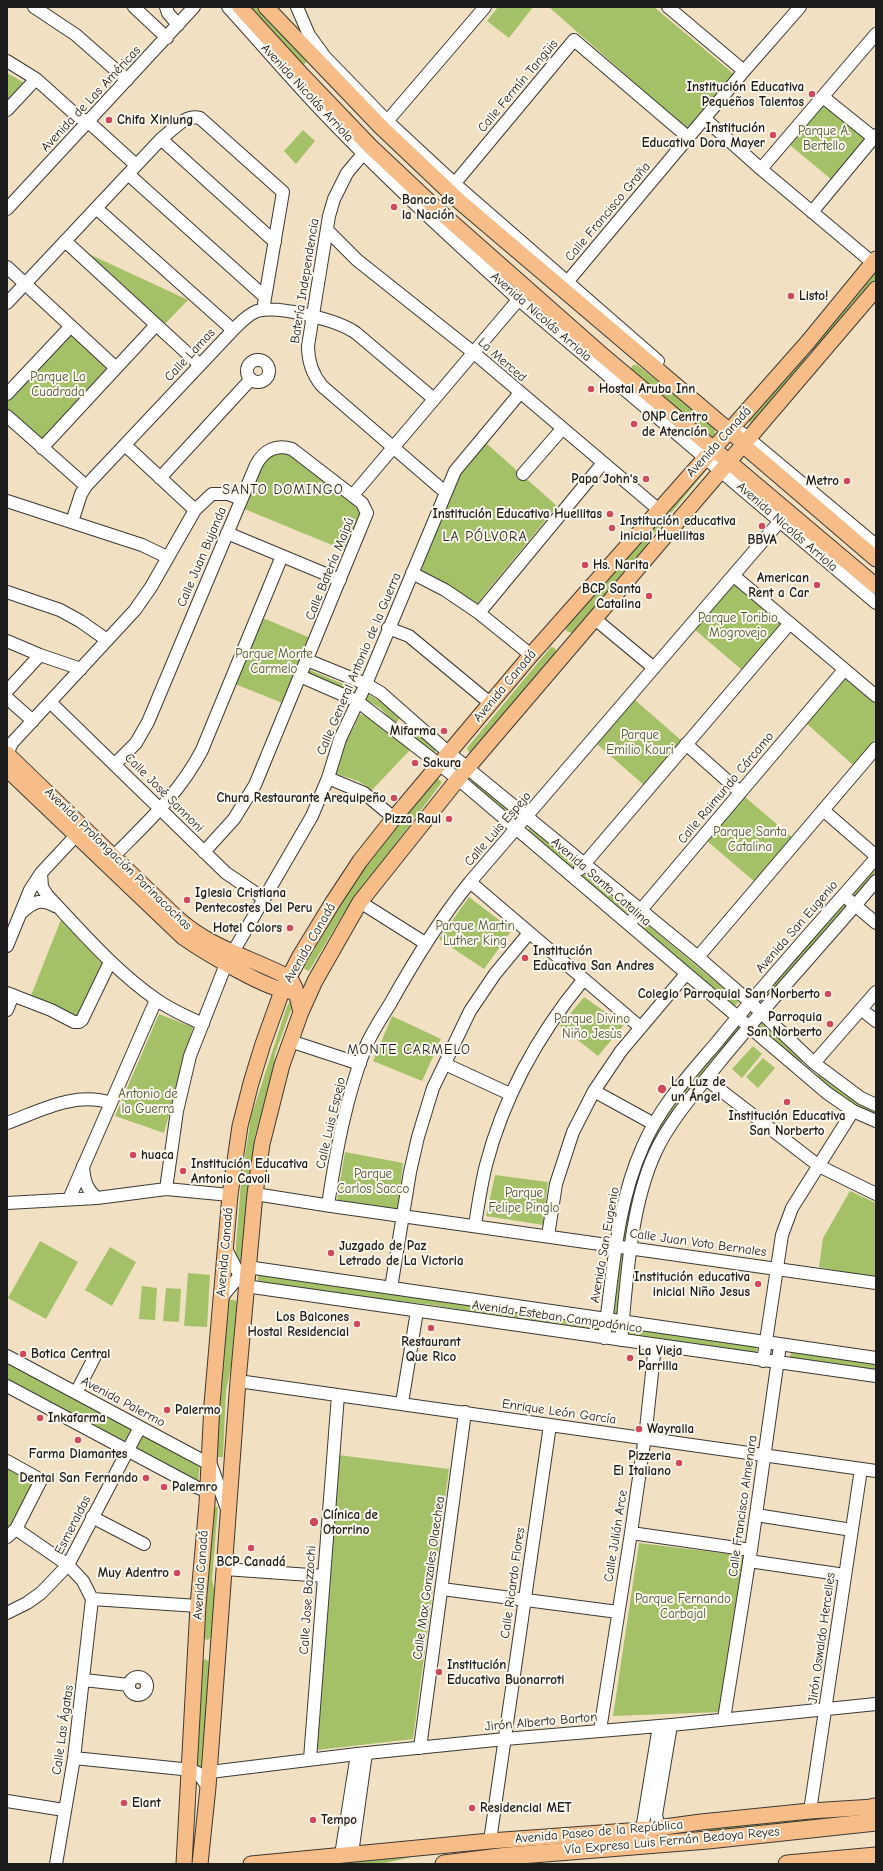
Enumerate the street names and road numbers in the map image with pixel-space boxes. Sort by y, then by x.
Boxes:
street label: Calle Fermín Tangüis [475,36,561,136]
street label: Avenida Nicolás Arriola [257,41,357,145]
street label: Avenida de Las Américas [38,43,144,155]
street label: Calle Francisco Graña [562,159,654,265]
street label: Batería Independencia [287,217,323,345]
street label: Avenida Nicolás Arriola [487,269,595,365]
street label: Calle Lamas [161,325,219,385]
street label: La Merced [475,335,529,385]
street label: Avenida Canadá [683,404,755,480]
street label: Avenida Nicolás Arriola [733,479,841,575]
street label: Calle Juan Bujanda [174,505,230,609]
street label: Calle Batería Maipú [302,515,358,623]
street label: Calle General Antonio de la Guerra [313,570,405,758]
street label: Avenida Canadá [470,647,540,725]
street label: Calle Raimundo Cárcamo [675,729,777,847]
street label: Calle José Sannoni [121,750,207,836]
street label: Avenida Prolongación Parinacochas [41,784,195,934]
street label: Calle Luis Espejo [461,789,535,869]
street label: Avenida Santa Catalina [548,834,654,930]
street label: Avenida San Eugenio [753,877,841,977]
street label: Avenida Canadá [281,900,339,986]
street label: Calle Luis Espejo [313,1076,349,1170]
street label: Avenida San Eugenio [587,1186,623,1304]
street label: Avenida Canadá [213,1207,237,1297]
street label: Calle Juan Voto Bernales [629,1226,767,1260]
street label: Avenida Esteban Campodónico [471,1297,643,1337]
street label: Avenida Palermo [78,1373,168,1431]
street label: Enrique León García [501,1396,617,1428]
street label: Calle Francisco Almenara [725,1434,761,1578]
street label: Calle Julián Arce [601,1489,631,1583]
street label: Esmeraldas [52,1493,94,1557]
street label: Calle Max Gonzales Olaechea [410,1495,448,1661]
street label: Calle Ricardo Flores [497,1527,529,1639]
street label: Avenida Canadá [190,1530,212,1620]
street label: Calle Jose Bazzochi [296,1545,320,1655]
street label: Jirón Oswaldo Hercelles [805,1571,839,1705]
street label: Calle Las Ágatas [49,1684,77,1776]
street label: Jirón Alberto Barton [484,1709,598,1735]
street label: Avenida Paseo de la República [514,1817,684,1847]
street label: Vía Expresa Luis Fernán Bedoya Reyes [564,1824,780,1858]

